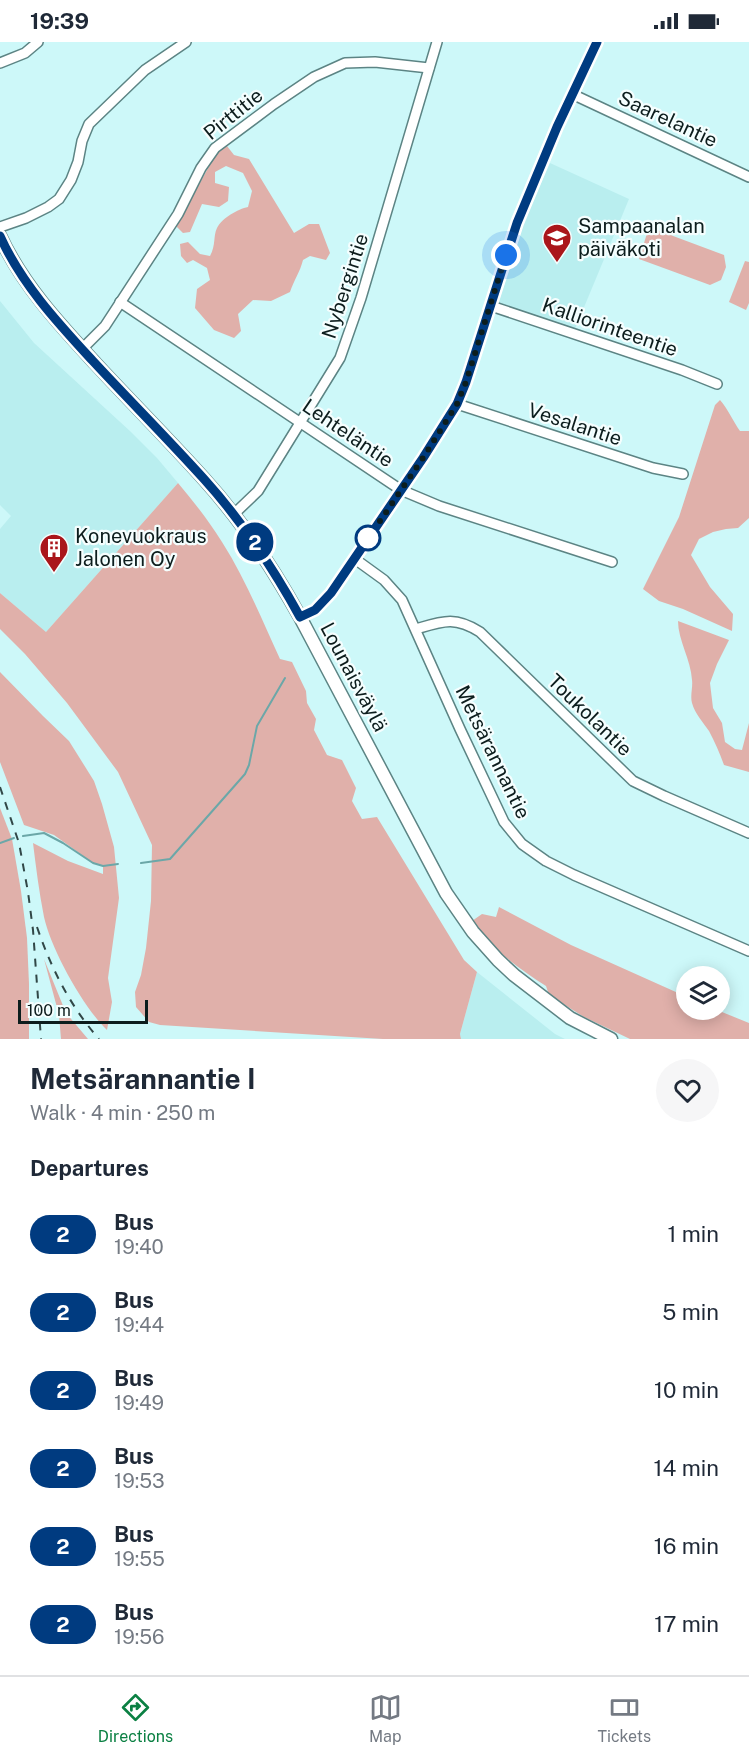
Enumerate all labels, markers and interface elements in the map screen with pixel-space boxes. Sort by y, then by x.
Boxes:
text: 19:39 [30,8,89,34]
street label: Pirttitie [199,83,267,145]
street label: Saarelantie [615,86,721,152]
place label: Sampaanalan päiväkoti [578,214,705,261]
school or university icon: Sampaanalan päiväkoti [541,222,573,264]
street label: Nybergintie [317,230,373,342]
your location [491,240,521,270]
street label: Kalliorinteentie [539,293,681,361]
street label: Lehteläntie [298,394,398,472]
street label: Vesalantie [525,398,625,450]
line badge: 2 [236,522,274,562]
place label: Konevuokraus Jalonen Oy [75,524,207,571]
unlabelled marker [355,525,381,551]
text: 2 [248,530,262,555]
building icon: Konevuokraus Jalonen Oy [38,532,70,574]
street label: Lounaisväylä [315,618,393,736]
street label: Toukolantie [543,669,637,761]
street label: Metsärannantie [450,681,536,823]
map controls [676,966,730,1020]
button: layers [676,966,730,1020]
scale bar [18,997,148,1025]
text: 100 m [27,1001,71,1020]
button: heart [656,1059,719,1122]
text: Metsärannantie I [30,1062,256,1095]
text: Walk · 4 min · 250 m [30,1101,215,1125]
text: Departures [30,1155,149,1181]
text: Bus [114,1209,154,1235]
text: 1 min [667,1221,719,1247]
text: 2 [56,1222,70,1247]
text: 19:40 [114,1235,164,1259]
text: Bus [114,1287,154,1313]
text: 5 min [662,1299,719,1325]
text: 2 [56,1300,70,1325]
text: 19:44 [114,1313,164,1337]
text: Bus [114,1365,154,1391]
text: 10 min [654,1377,719,1403]
text: 2 [56,1378,70,1403]
text: 19:49 [114,1391,164,1415]
text: Bus [114,1443,154,1469]
text: 14 min [654,1455,719,1481]
text: 2 [56,1456,70,1481]
text: 19:53 [114,1469,165,1493]
text: Bus [114,1521,154,1547]
text: 16 min [654,1533,719,1559]
text: 2 [56,1534,70,1559]
text: 19:55 [114,1547,165,1571]
text: Bus [114,1599,154,1625]
text: 17 min [654,1611,719,1637]
text: 2 [56,1612,70,1637]
text: 19:56 [114,1625,164,1649]
tab: Directions [98,1691,173,1746]
tab: Map [369,1691,402,1746]
tab: Tickets [597,1691,651,1746]

